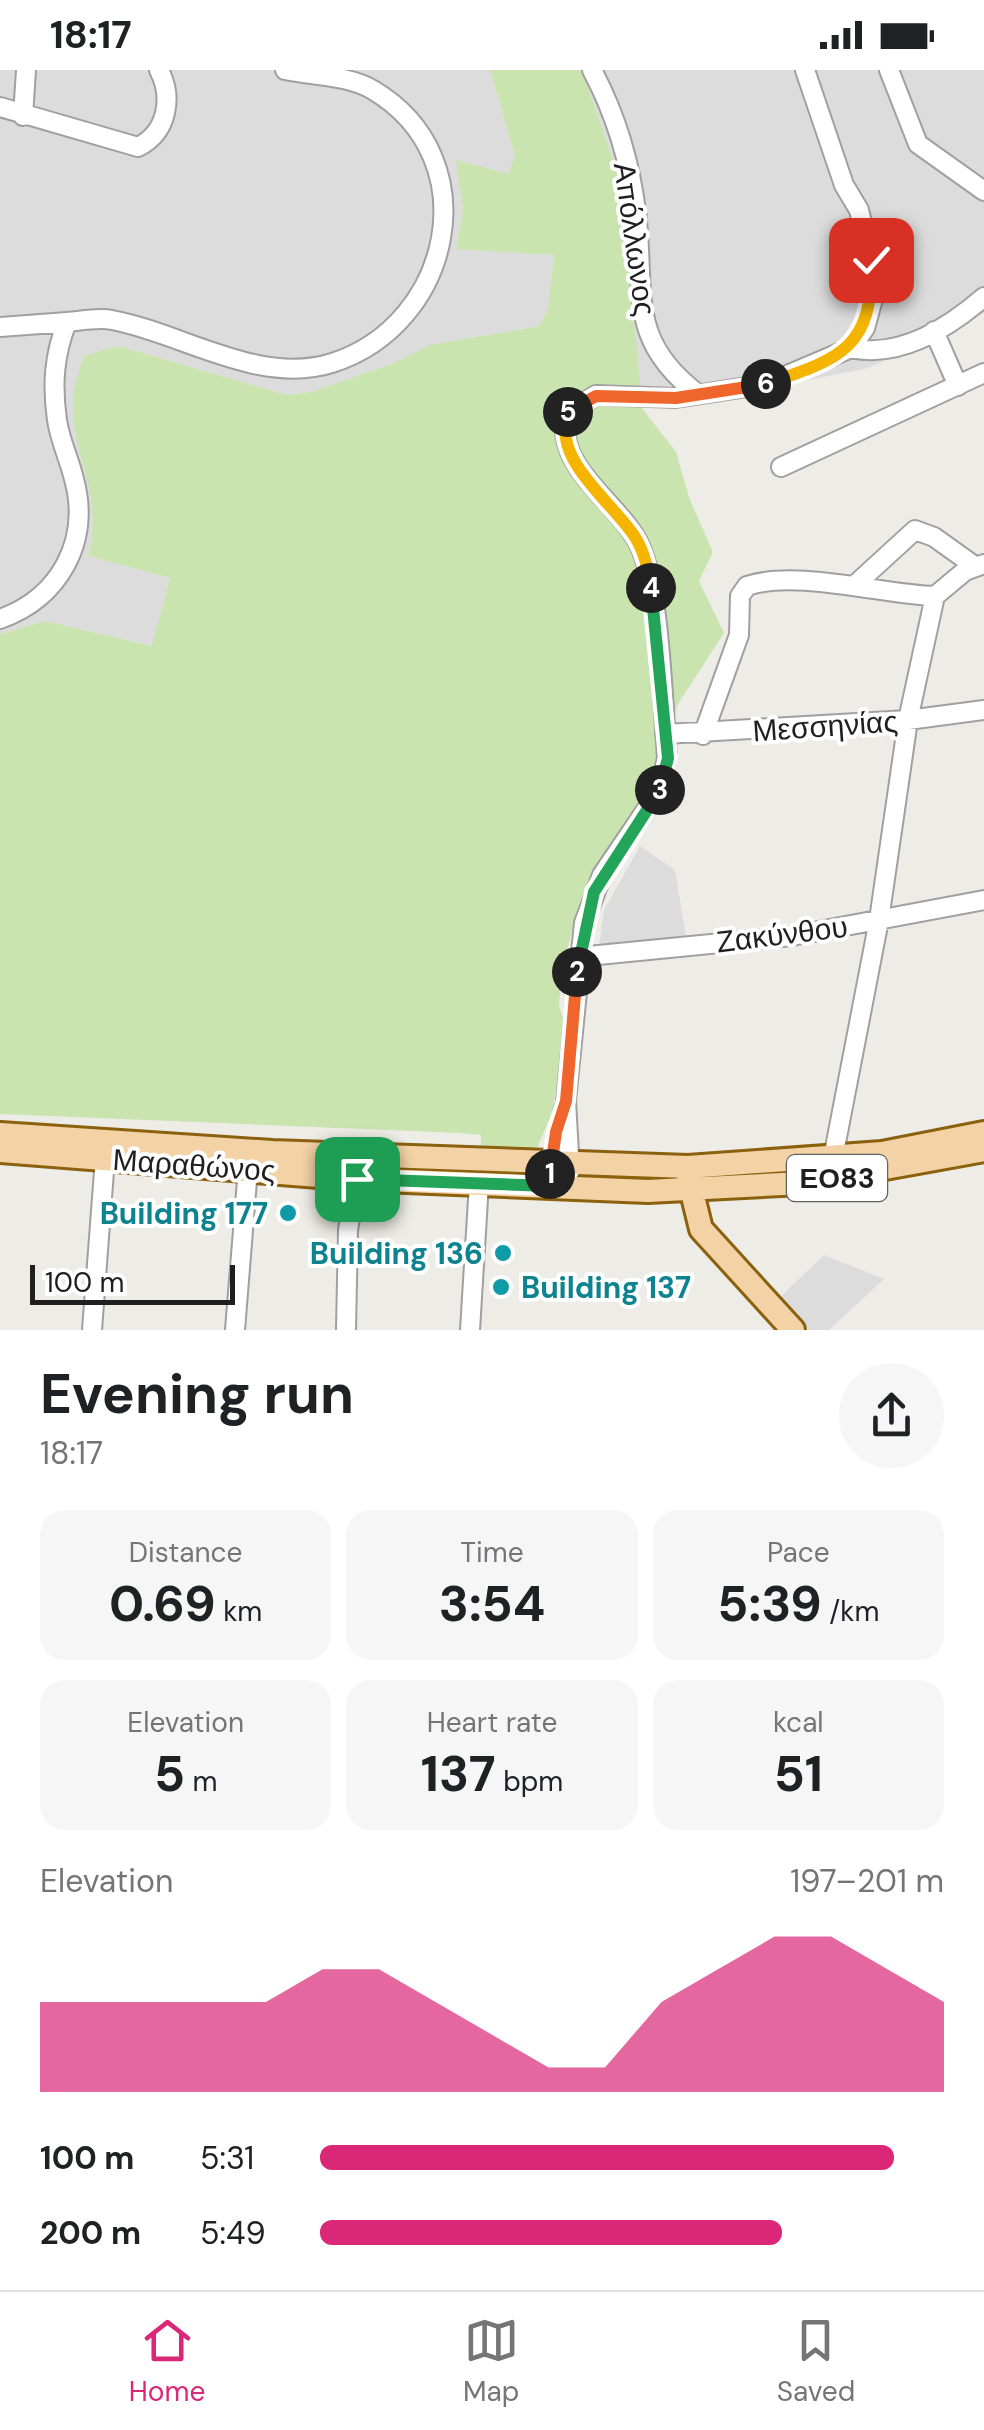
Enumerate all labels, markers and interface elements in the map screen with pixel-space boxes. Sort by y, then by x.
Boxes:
text: 18:17 [50,10,132,60]
street label: Απόλλωνος [605,160,665,318]
pin [829,218,914,303]
icon: check [844,233,899,288]
pin: 6 [741,359,791,409]
text: 6 [757,365,775,402]
pin: 5 [543,387,593,437]
text: 5 [559,393,577,430]
pin: 4 [626,563,676,613]
text: 4 [642,569,660,606]
street label: Μεσσηνίας [751,701,899,751]
pin: 3 [635,765,685,815]
text: 3 [652,771,668,808]
street label: Ζακύνθου [714,907,850,961]
pin: 2 [552,947,602,997]
text: 2 [569,953,585,990]
pin [315,1137,400,1222]
street label: Μαραθώνος [111,1140,277,1190]
pin: 1 [525,1149,575,1199]
icon: arrive [330,1152,385,1207]
text: 1 [545,1155,555,1192]
road number: ΕΟ83 [787,1155,887,1201]
place label: Building 177 [100,1194,268,1233]
marker: Building 177 [277,1202,299,1224]
place label: Building 136 [310,1234,483,1273]
marker: Building 136 [492,1242,514,1264]
scale bar [30,1260,235,1304]
text: 100 m [45,1264,124,1301]
place label: Building 137 [521,1268,691,1307]
marker: Building 137 [490,1276,512,1298]
text: Evening run [40,1358,354,1430]
button: share [839,1363,944,1468]
text: 18:17 [40,1432,103,1474]
text: Distance [129,1534,242,1571]
text: Time [460,1534,524,1571]
text: Pace [767,1534,830,1571]
text: 0.69 [109,1571,216,1637]
text: 3:54 [439,1571,545,1637]
text: 5:39 [717,1571,822,1637]
text: km [216,1593,262,1630]
text: /km [822,1593,879,1630]
text: Elevation [127,1704,244,1741]
text: Heart rate [427,1704,557,1741]
text: kcal [773,1704,824,1741]
text: 5 [154,1741,185,1807]
text: 137 [421,1741,496,1807]
text: 51 [774,1741,823,1807]
text: m [185,1763,217,1800]
text: bpm [496,1763,563,1800]
text: Elevation [40,1860,173,1902]
text: 197–201 m [790,1860,944,1902]
text: 100 m [40,2137,134,2179]
text: 5:31 [200,2137,254,2179]
text: 200 m [40,2212,141,2254]
text: 5:49 [200,2212,266,2254]
tab: Home [129,2313,205,2410]
tab: Map [463,2313,519,2410]
tab: Saved [777,2313,855,2410]

